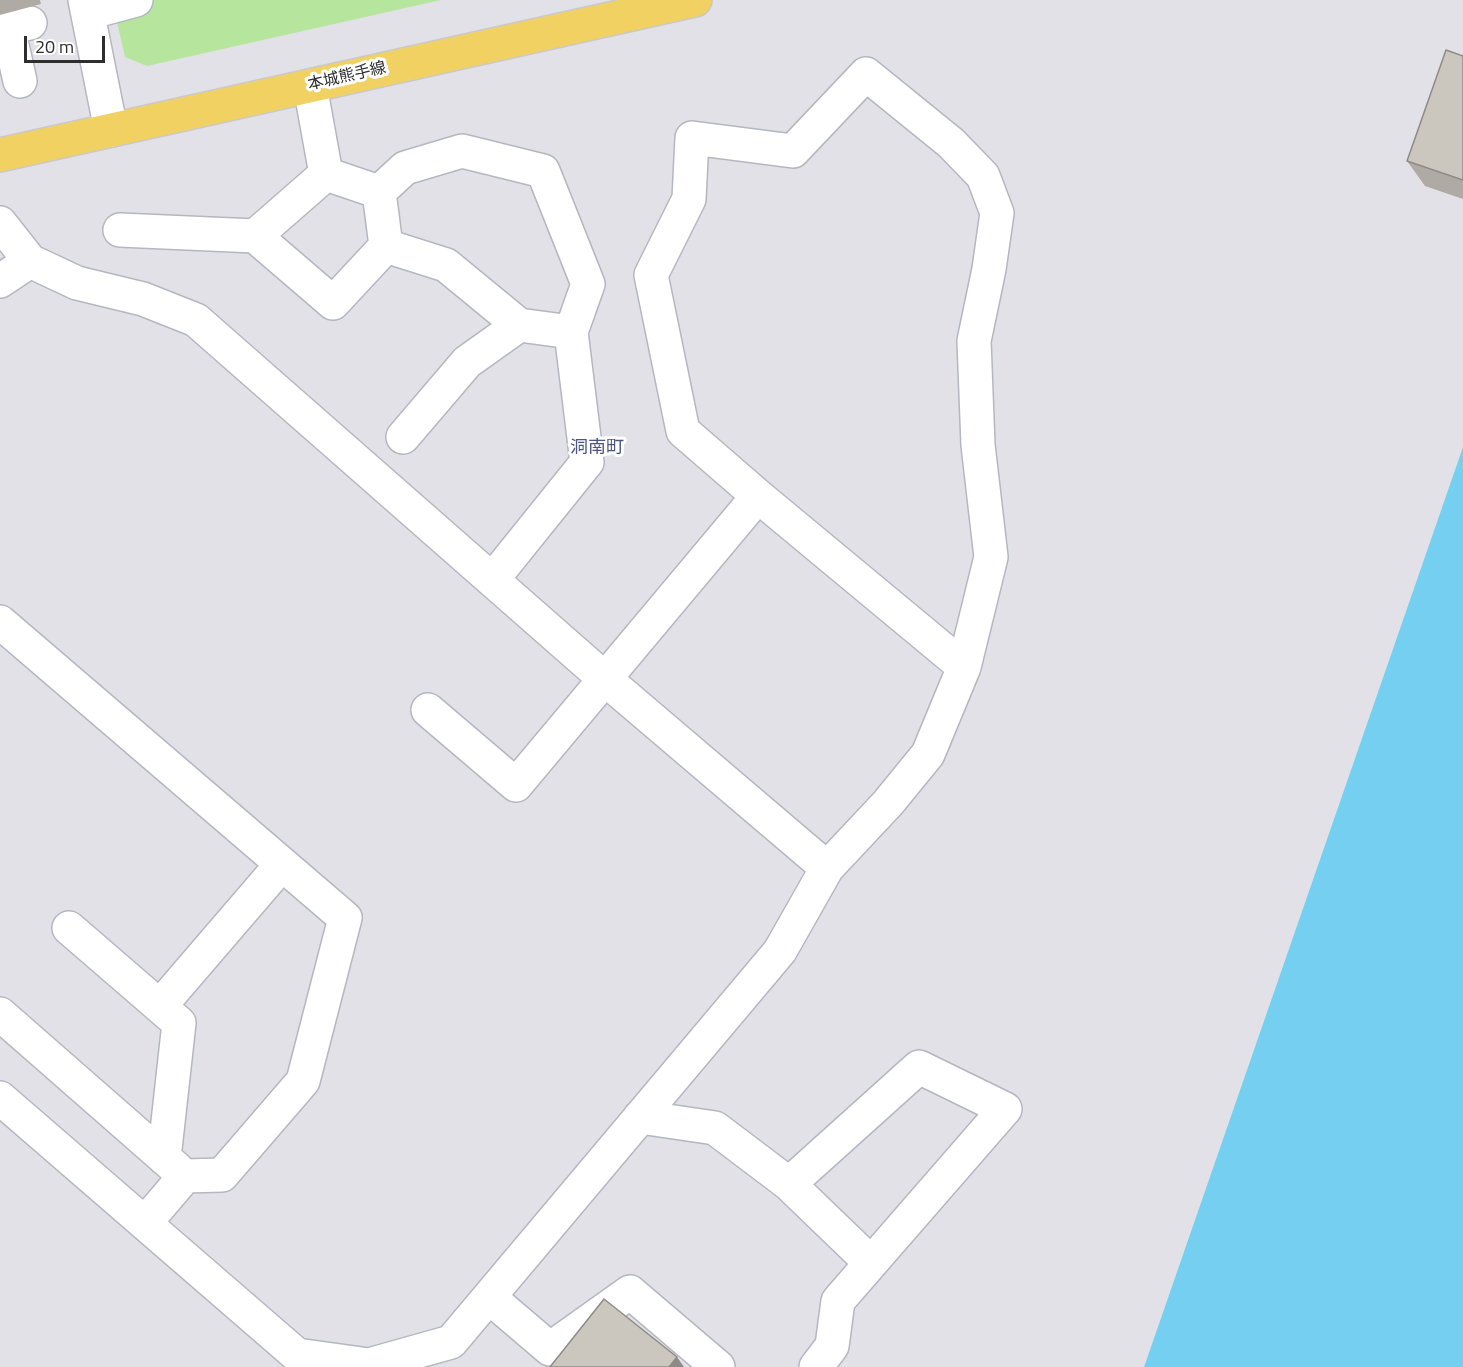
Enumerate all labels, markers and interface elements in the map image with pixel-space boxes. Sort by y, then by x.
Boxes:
scale bar [27,24,108,62]
text: 20 m [35,33,74,60]
street label: 本城熊手線 [306,59,388,95]
district label: 洞南町 [570,438,624,460]

